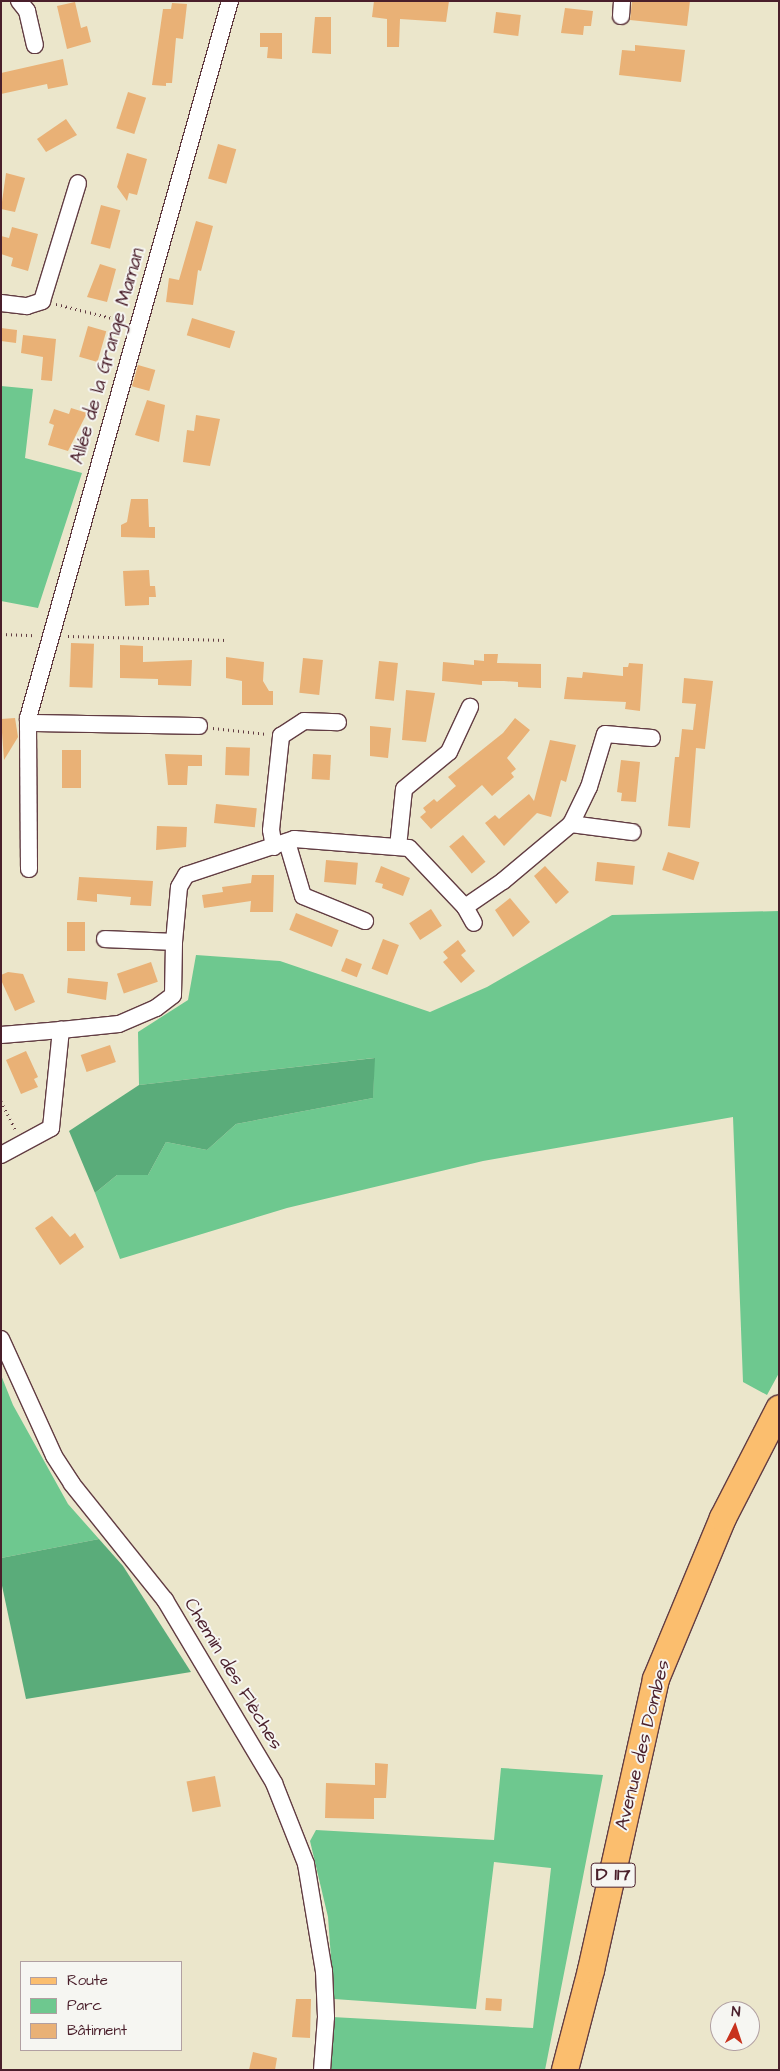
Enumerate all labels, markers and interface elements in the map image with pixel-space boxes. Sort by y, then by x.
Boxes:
street label: Allée de la Grange Maman [66,245,150,467]
street label: Chemin des Flèches [179,1594,287,1754]
street label: Avenue des Dombes [611,1657,675,1833]
road number: D 117 [590,1860,636,1890]
legend [20,1961,182,2051]
text: Route [67,1970,108,1991]
text: Parc [67,1995,102,2016]
north arrow [710,2001,760,2051]
text: N [731,2002,741,2022]
text: Bâtiment [67,2020,127,2041]

